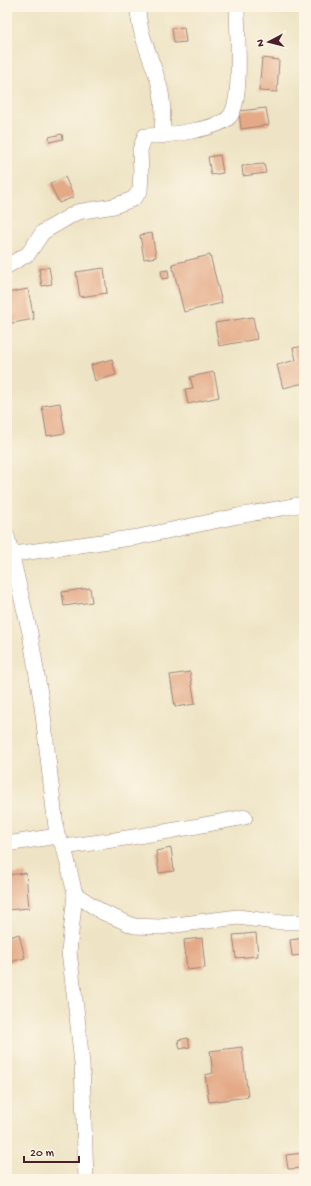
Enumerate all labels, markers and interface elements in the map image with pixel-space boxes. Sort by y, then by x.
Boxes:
north arrow [249,22,289,62]
text: N [255,39,267,47]
scale bar [24,1138,79,1164]
text: 20 m [30,1147,55,1161]

